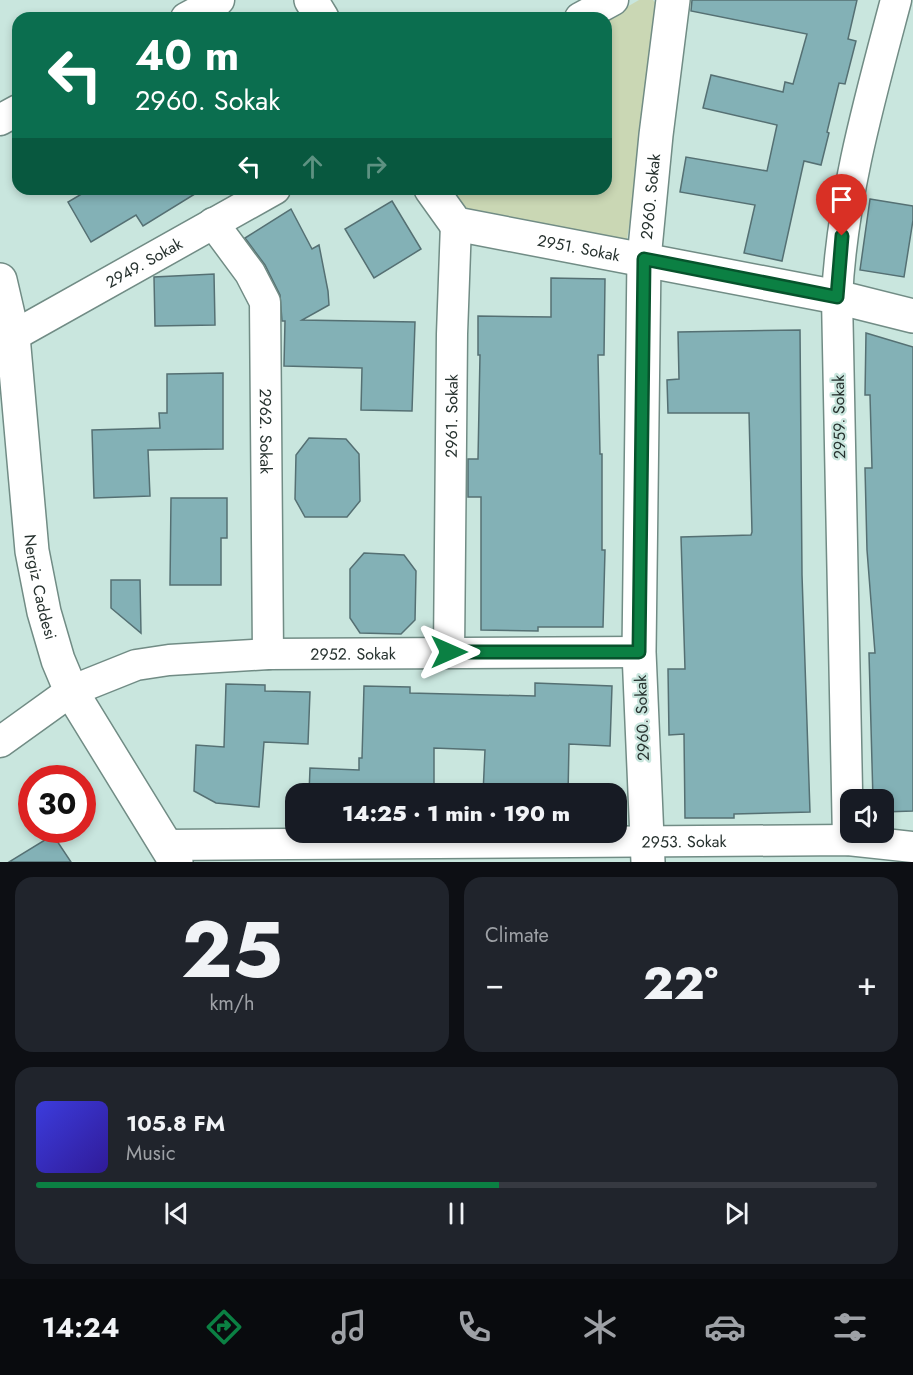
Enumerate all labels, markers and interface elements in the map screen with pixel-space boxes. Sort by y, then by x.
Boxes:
text: 40 m [135,25,239,86]
icon: left [36,36,114,114]
text: 2960. Sokak [135,81,280,120]
icon: left [233,150,266,183]
icon: ahead [296,150,329,183]
icon: right [359,150,392,183]
street label: 2960. Sokak [634,152,666,240]
pin [816,174,867,236]
icon: arrive [825,183,858,216]
street label: 2951. Sokak [536,228,623,267]
street label: 2949. Sokak [101,231,187,293]
street label: 2961. Sokak [439,373,463,458]
street label: 2959. Sokak [827,374,851,459]
street label: 2962. Sokak [254,388,278,475]
street label: Nergiz Caddesi [19,533,63,642]
position arrow [417,620,481,684]
street label: 2952. Sokak [310,642,397,665]
street label: 2960. Sokak [629,674,655,761]
speed limit sign: 30 [18,765,96,843]
map controls [840,789,894,843]
button: sound [840,789,894,843]
text: 14:25 · 1 min · 190 m [342,797,570,829]
street label: 2953. Sokak [641,829,727,853]
text: 25 [181,894,283,1006]
text: Climate [485,921,549,950]
text: 22° [643,951,718,1016]
text: − [485,960,504,1007]
text: + [857,960,877,1007]
text: km/h [209,989,255,1018]
text: 105.8 FM [126,1107,225,1139]
text: Music [126,1139,176,1168]
icon: previous [160,1197,193,1230]
icon: pause [440,1197,473,1230]
icon: next [720,1197,753,1230]
icon: directions [203,1306,245,1348]
icon: music [328,1306,370,1348]
icon: phone [453,1306,495,1348]
icon: climate [579,1306,621,1348]
icon: car [704,1306,746,1348]
icon: filters [829,1306,871,1348]
text: 14:24 [42,1308,119,1347]

